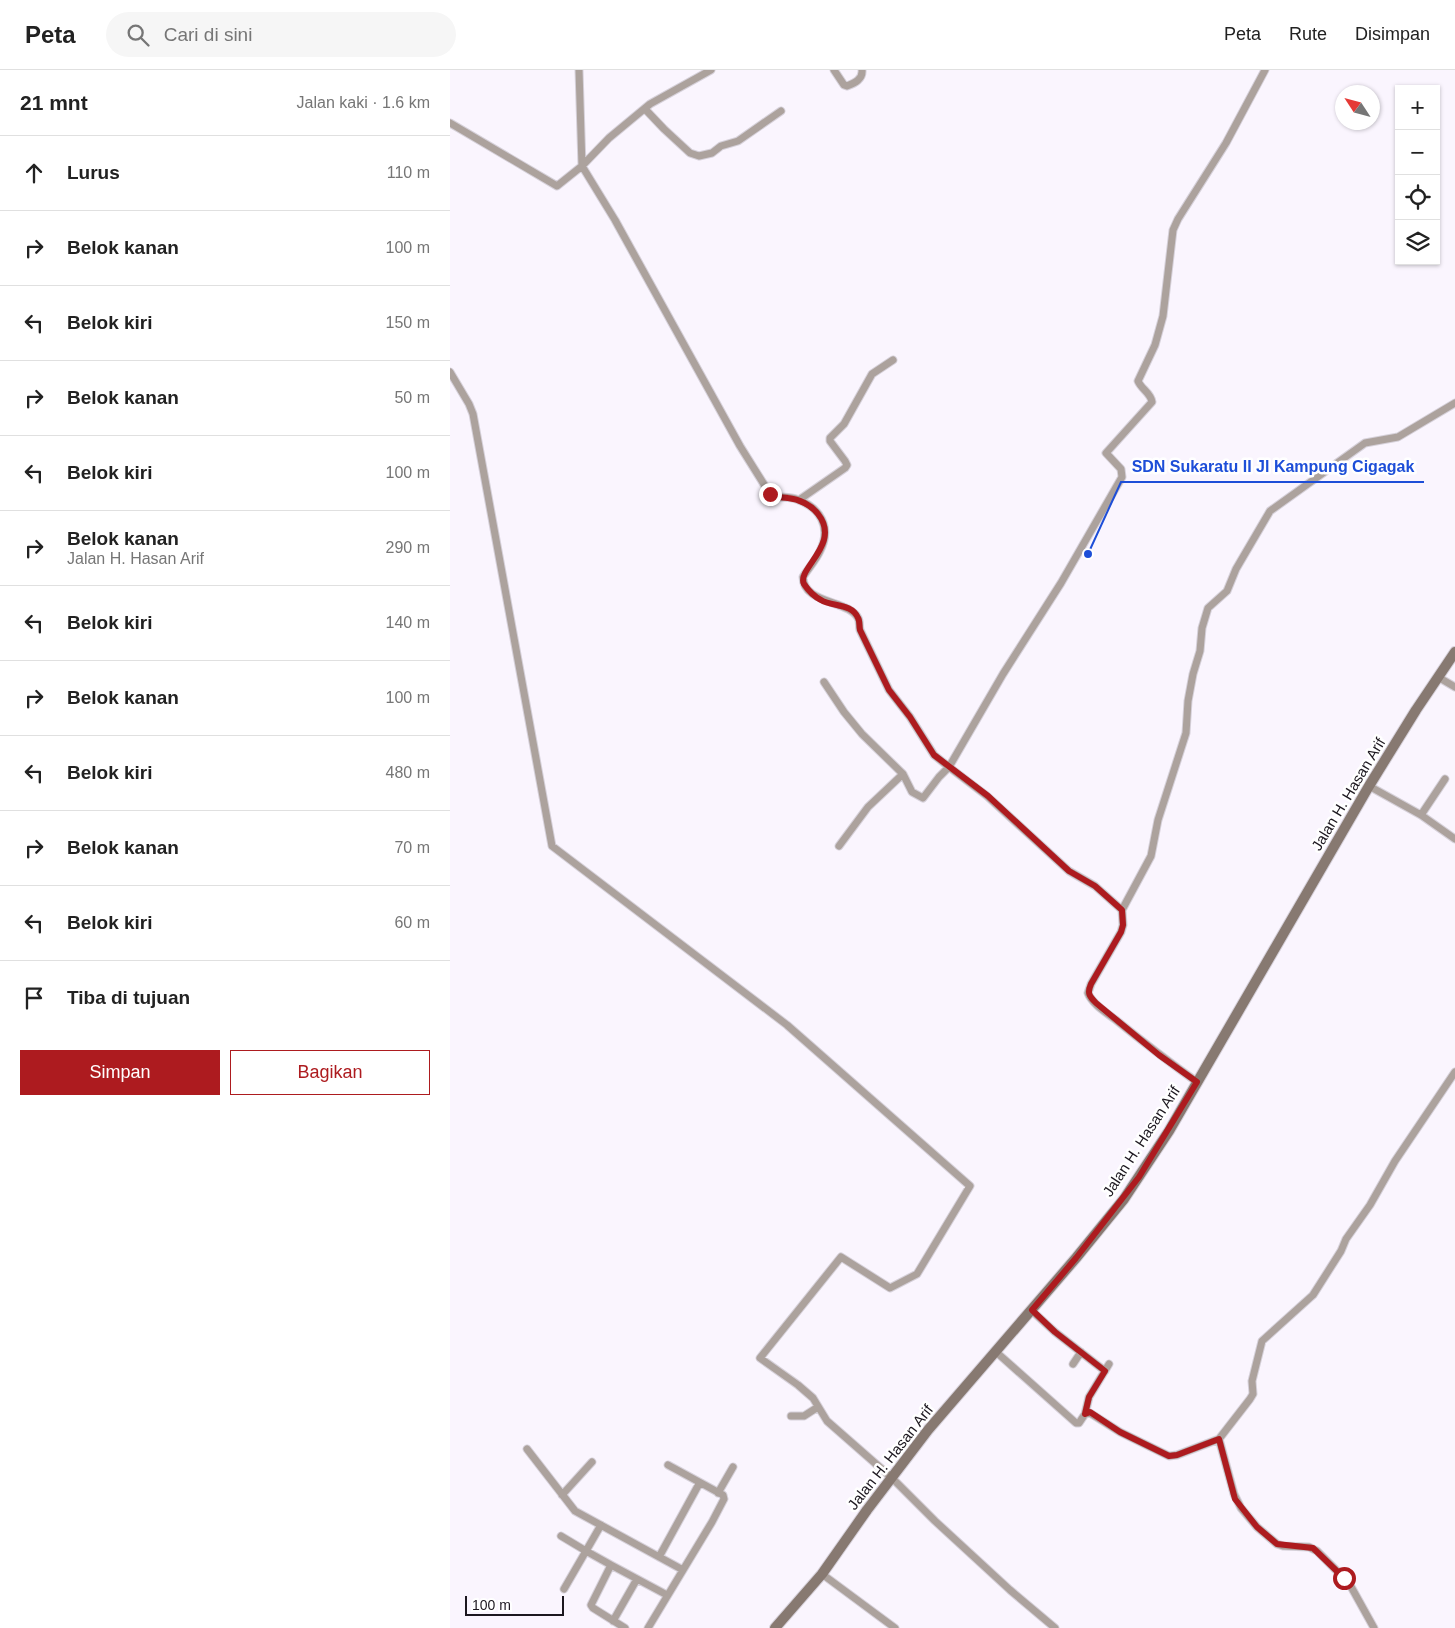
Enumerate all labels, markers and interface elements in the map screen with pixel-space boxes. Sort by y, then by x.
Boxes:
search box [106,12,456,57]
text: Peta [25,21,76,48]
icon: search [124,21,152,49]
text: Cari di sini [164,24,252,45]
text: Peta [1224,24,1261,44]
text: Rute [1289,24,1327,44]
text: Disimpan [1355,24,1430,44]
north arrow [1335,85,1380,130]
map controls [1395,85,1440,265]
button: + [1395,85,1440,130]
text: 21 mnt [20,91,88,114]
text: Jalan kaki · 1.6 km [297,94,430,111]
button: − [1395,130,1440,175]
icon: ahead [20,159,48,187]
text: Lurus [67,162,120,183]
text: 110 m [387,164,430,181]
button: locate [1395,175,1440,220]
button: layers [1395,220,1440,265]
icon: right [20,234,48,262]
text: Belok kanan [67,237,179,258]
text: 100 m [386,239,430,256]
icon: left [20,309,48,337]
text: Belok kiri [67,312,153,333]
text: 150 m [386,314,430,331]
icon: right [20,384,48,412]
text: Belok kanan [67,387,179,408]
text: 50 m [394,389,430,406]
callout: SDN Sukaratu II Jl Kampung Cigagak [1121,451,1424,482]
text: SDN Sukaratu II Jl Kampung Cigagak [1132,458,1414,475]
icon: left [20,459,48,487]
text: Belok kiri [67,462,153,483]
text: 100 m [386,464,430,481]
route end [759,483,782,506]
text: Belok kanan [67,528,179,549]
icon: right [20,534,48,562]
text: 290 m [386,539,430,556]
text: Jalan H. Hasan Arif [67,550,204,567]
icon: left [20,609,48,637]
text: Belok kiri [67,612,153,633]
text: 140 m [386,614,430,631]
icon: right [20,684,48,712]
text: Belok kanan [67,687,179,708]
text: 100 m [386,689,430,706]
street label: Jalan H. Hasan Arif [1308,734,1389,853]
icon: left [20,759,48,787]
text: Belok kiri [67,762,153,783]
text: 480 m [386,764,430,781]
icon: right [20,834,48,862]
text: Belok kanan [67,837,179,858]
text: 70 m [394,839,430,856]
icon: left [20,909,48,937]
text: Belok kiri [67,912,153,933]
text: 60 m [394,914,430,931]
icon: arrive [20,984,48,1012]
text: Tiba di tujuan [67,987,190,1008]
button: Simpan [20,1050,220,1095]
button: Bagikan [230,1050,430,1095]
street label: Jalan H. Hasan Arif [1099,1082,1184,1199]
street label: Jalan H. Hasan Arif [844,1401,937,1513]
route start [1333,1567,1356,1590]
scale bar [465,1593,564,1616]
text: 100 m [472,1597,511,1613]

